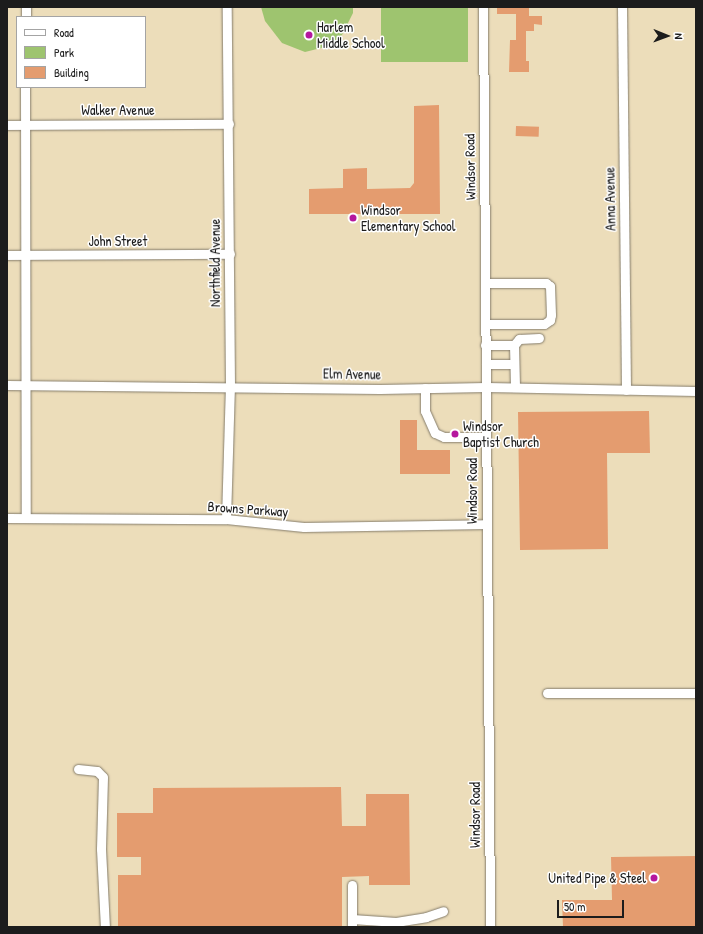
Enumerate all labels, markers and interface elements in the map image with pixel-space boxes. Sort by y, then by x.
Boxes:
legend [16,16,146,88]
north arrow [647,16,687,56]
place label: Harlem Middle School [317,19,385,52]
text: Road [54,24,74,41]
marker: Harlem Middle School [304,30,314,40]
text: N [672,33,686,39]
text: Park [54,44,74,61]
text: Building [54,64,89,81]
street label: Walker Avenue [81,102,155,118]
street label: Windsor Road [461,134,479,200]
street label: Anna Avenue [601,167,619,231]
place label: Windsor Elementary School [361,202,455,234]
marker: Windsor Elementary School [348,213,358,223]
street label: Northfield Avenue [207,219,223,307]
street label: John Street [89,233,147,249]
street label: Elm Avenue [323,365,381,383]
place label: Windsor Baptist Church [463,418,539,450]
marker: Windsor Baptist Church [450,429,460,439]
street label: Windsor Road [464,458,480,524]
street label: Browns Parkway [207,498,289,520]
street label: Windsor Road [467,782,483,848]
place label: United Pipe & Steel [548,870,646,886]
marker: United Pipe & Steel [649,873,659,883]
scale bar [559,892,626,918]
text: 50 m [564,898,585,915]

